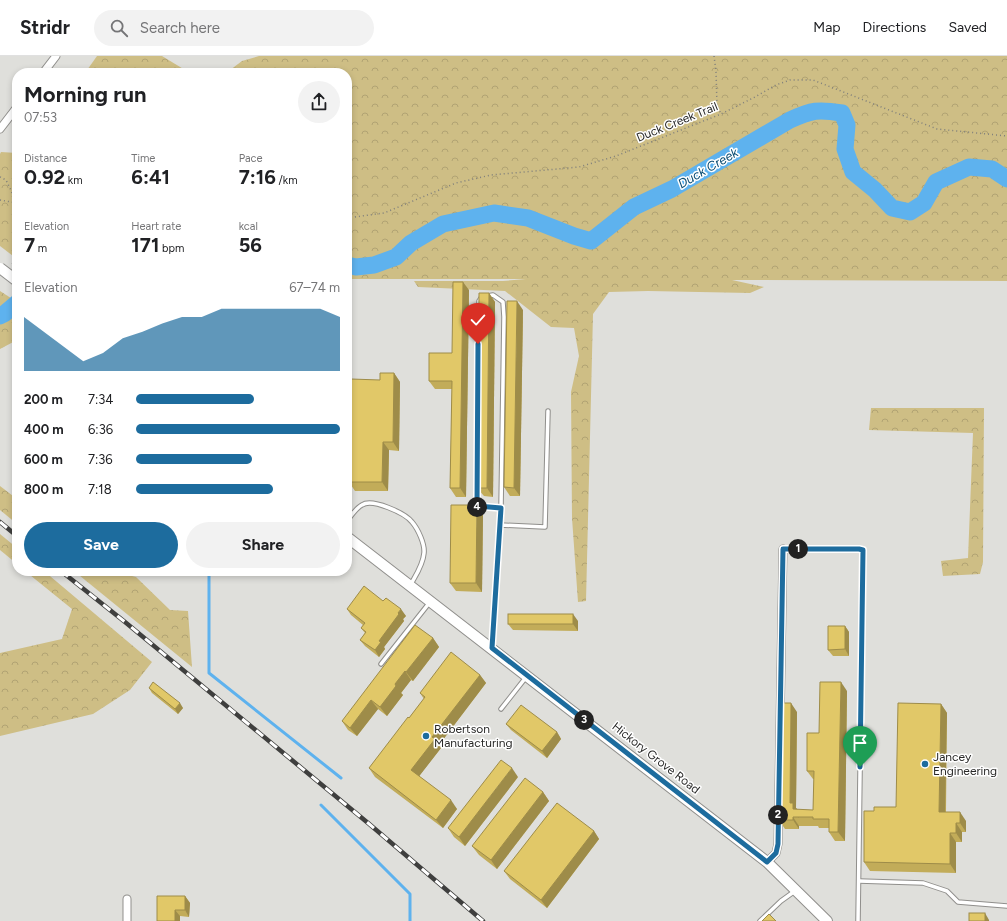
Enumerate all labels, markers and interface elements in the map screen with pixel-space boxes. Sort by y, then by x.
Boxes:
search box [94,10,374,46]
text: Stridr [20,16,70,39]
icon: search [108,17,130,39]
text: Search here [140,19,220,37]
text: Map [813,19,841,36]
text: Directions [863,19,926,36]
text: Saved [948,19,987,36]
text: Morning run [24,81,147,108]
button: share [298,81,340,123]
street label: Duck Creek Trail [634,99,720,145]
text: 07:53 [24,110,57,125]
water label: Duck Creek [675,144,741,191]
text: Distance [24,152,67,165]
text: Time [131,152,155,165]
text: Pace [239,152,262,165]
text: 0.92 [24,165,65,189]
text: 6:41 [131,165,170,189]
text: 7:16 [239,165,276,189]
text: km [65,174,83,187]
text: /km [276,174,298,187]
text: Elevation [24,220,69,233]
text: Heart rate [131,220,181,233]
text: kcal [239,220,258,233]
text: 7 [24,233,35,257]
text: 171 [131,233,159,257]
text: 56 [239,233,262,257]
text: m [35,242,47,255]
text: bpm [159,242,184,255]
text: Elevation [24,280,77,295]
text: 67–74 m [289,280,340,295]
pin [461,303,495,344]
icon: check [467,309,489,331]
text: 200 m [24,392,63,407]
text: 7:34 [88,392,113,407]
text: 400 m [24,422,64,437]
text: 6:36 [88,422,113,437]
text: 600 m [24,452,63,467]
text: 7:36 [88,452,113,467]
text: 800 m [24,482,63,497]
text: 7:18 [88,482,112,497]
pin: 4 [467,497,487,517]
text: 4 [474,500,480,513]
button: Save [24,522,178,568]
button: Share [186,522,340,568]
pin: 1 [788,539,808,559]
text: 1 [796,542,800,555]
pin: 3 [574,710,594,730]
text: 3 [581,713,587,726]
street label: Hickory Grove Road [609,719,703,797]
place label: Robertson Manufacturing [434,722,512,750]
pin [843,726,877,767]
marker: Robertson Manufacturing [421,731,431,741]
icon: arrive [849,732,871,754]
place label: Jancey Engineering [933,750,997,778]
marker: Jancey Engineering [920,759,930,769]
pin: 2 [768,805,788,825]
text: 2 [775,808,781,821]

